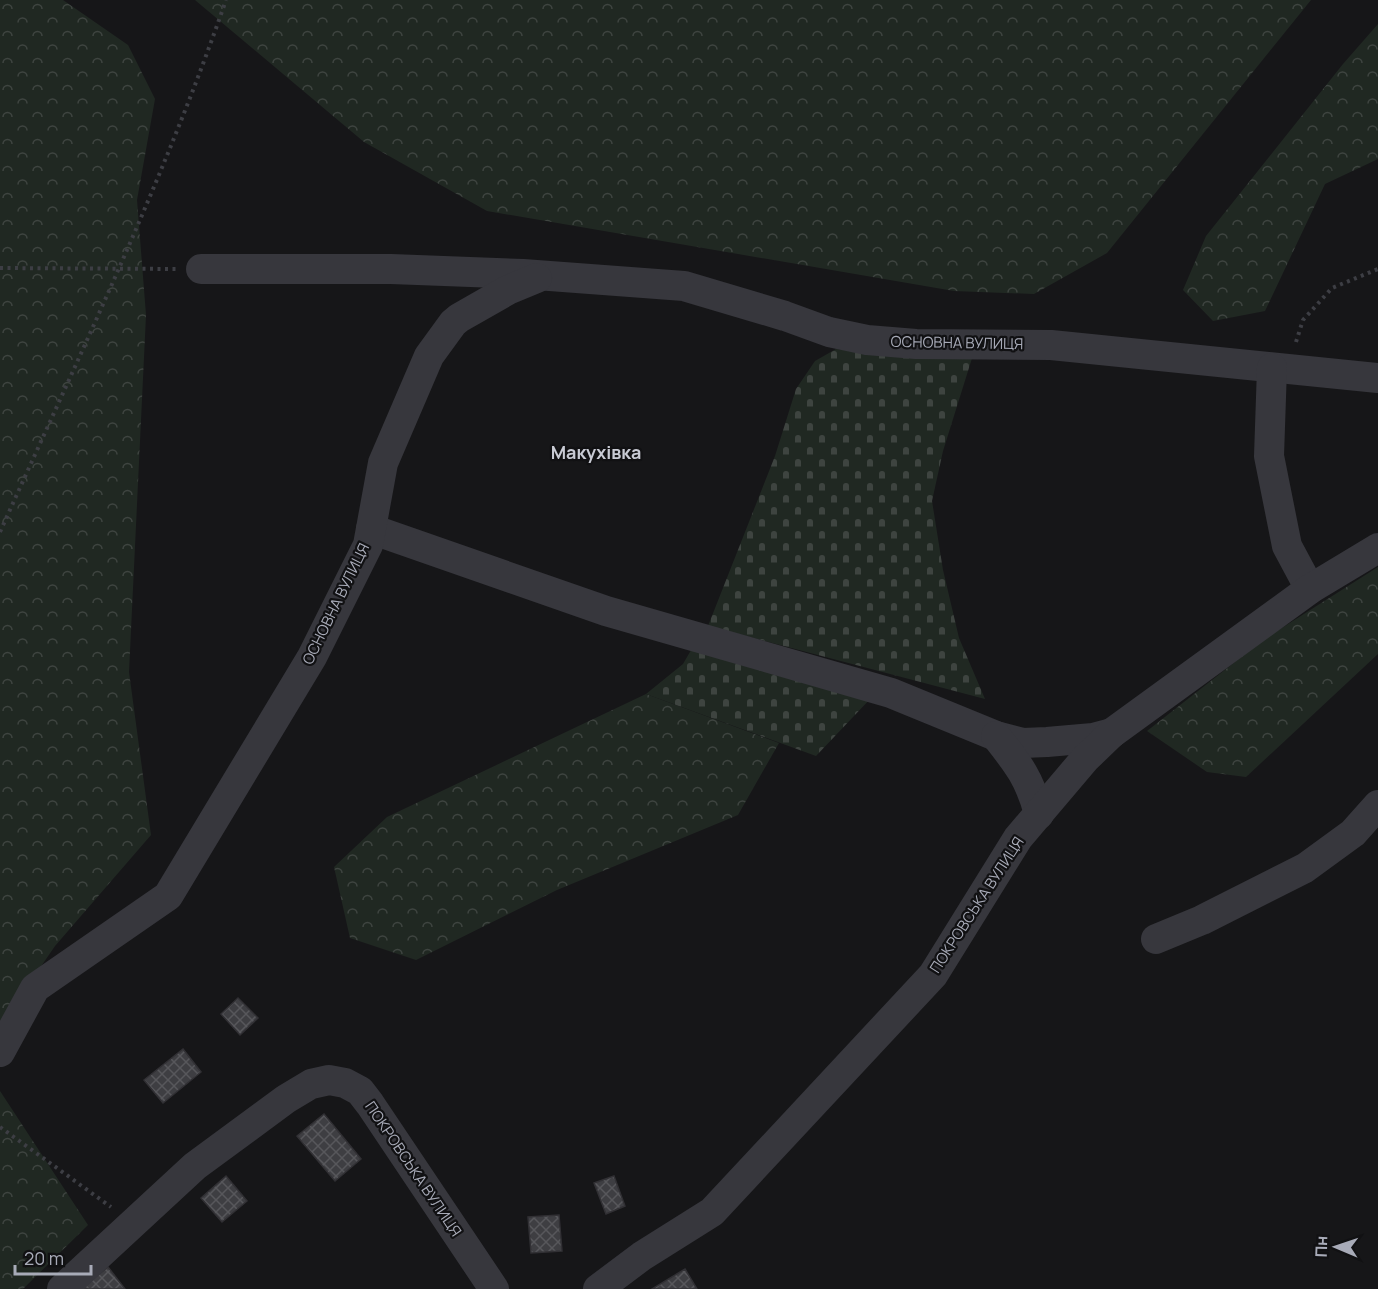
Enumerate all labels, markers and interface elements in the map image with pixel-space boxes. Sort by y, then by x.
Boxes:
street label: ОСНОВНА ВУЛИЦЯ [890,331,1024,354]
district label: Макухівка [551,440,641,464]
street label: ОСНОВНА ВУЛИЦЯ [297,540,374,668]
street label: ПОКРОВСЬКА ВУЛИЦЯ [925,833,1029,977]
street label: ПОКРОВСЬКА ВУЛИЦЯ [360,1097,466,1240]
north arrow [1306,1217,1366,1277]
text: Пн [1310,1235,1332,1258]
scale bar [15,1238,92,1276]
text: 20 m [24,1246,64,1270]

